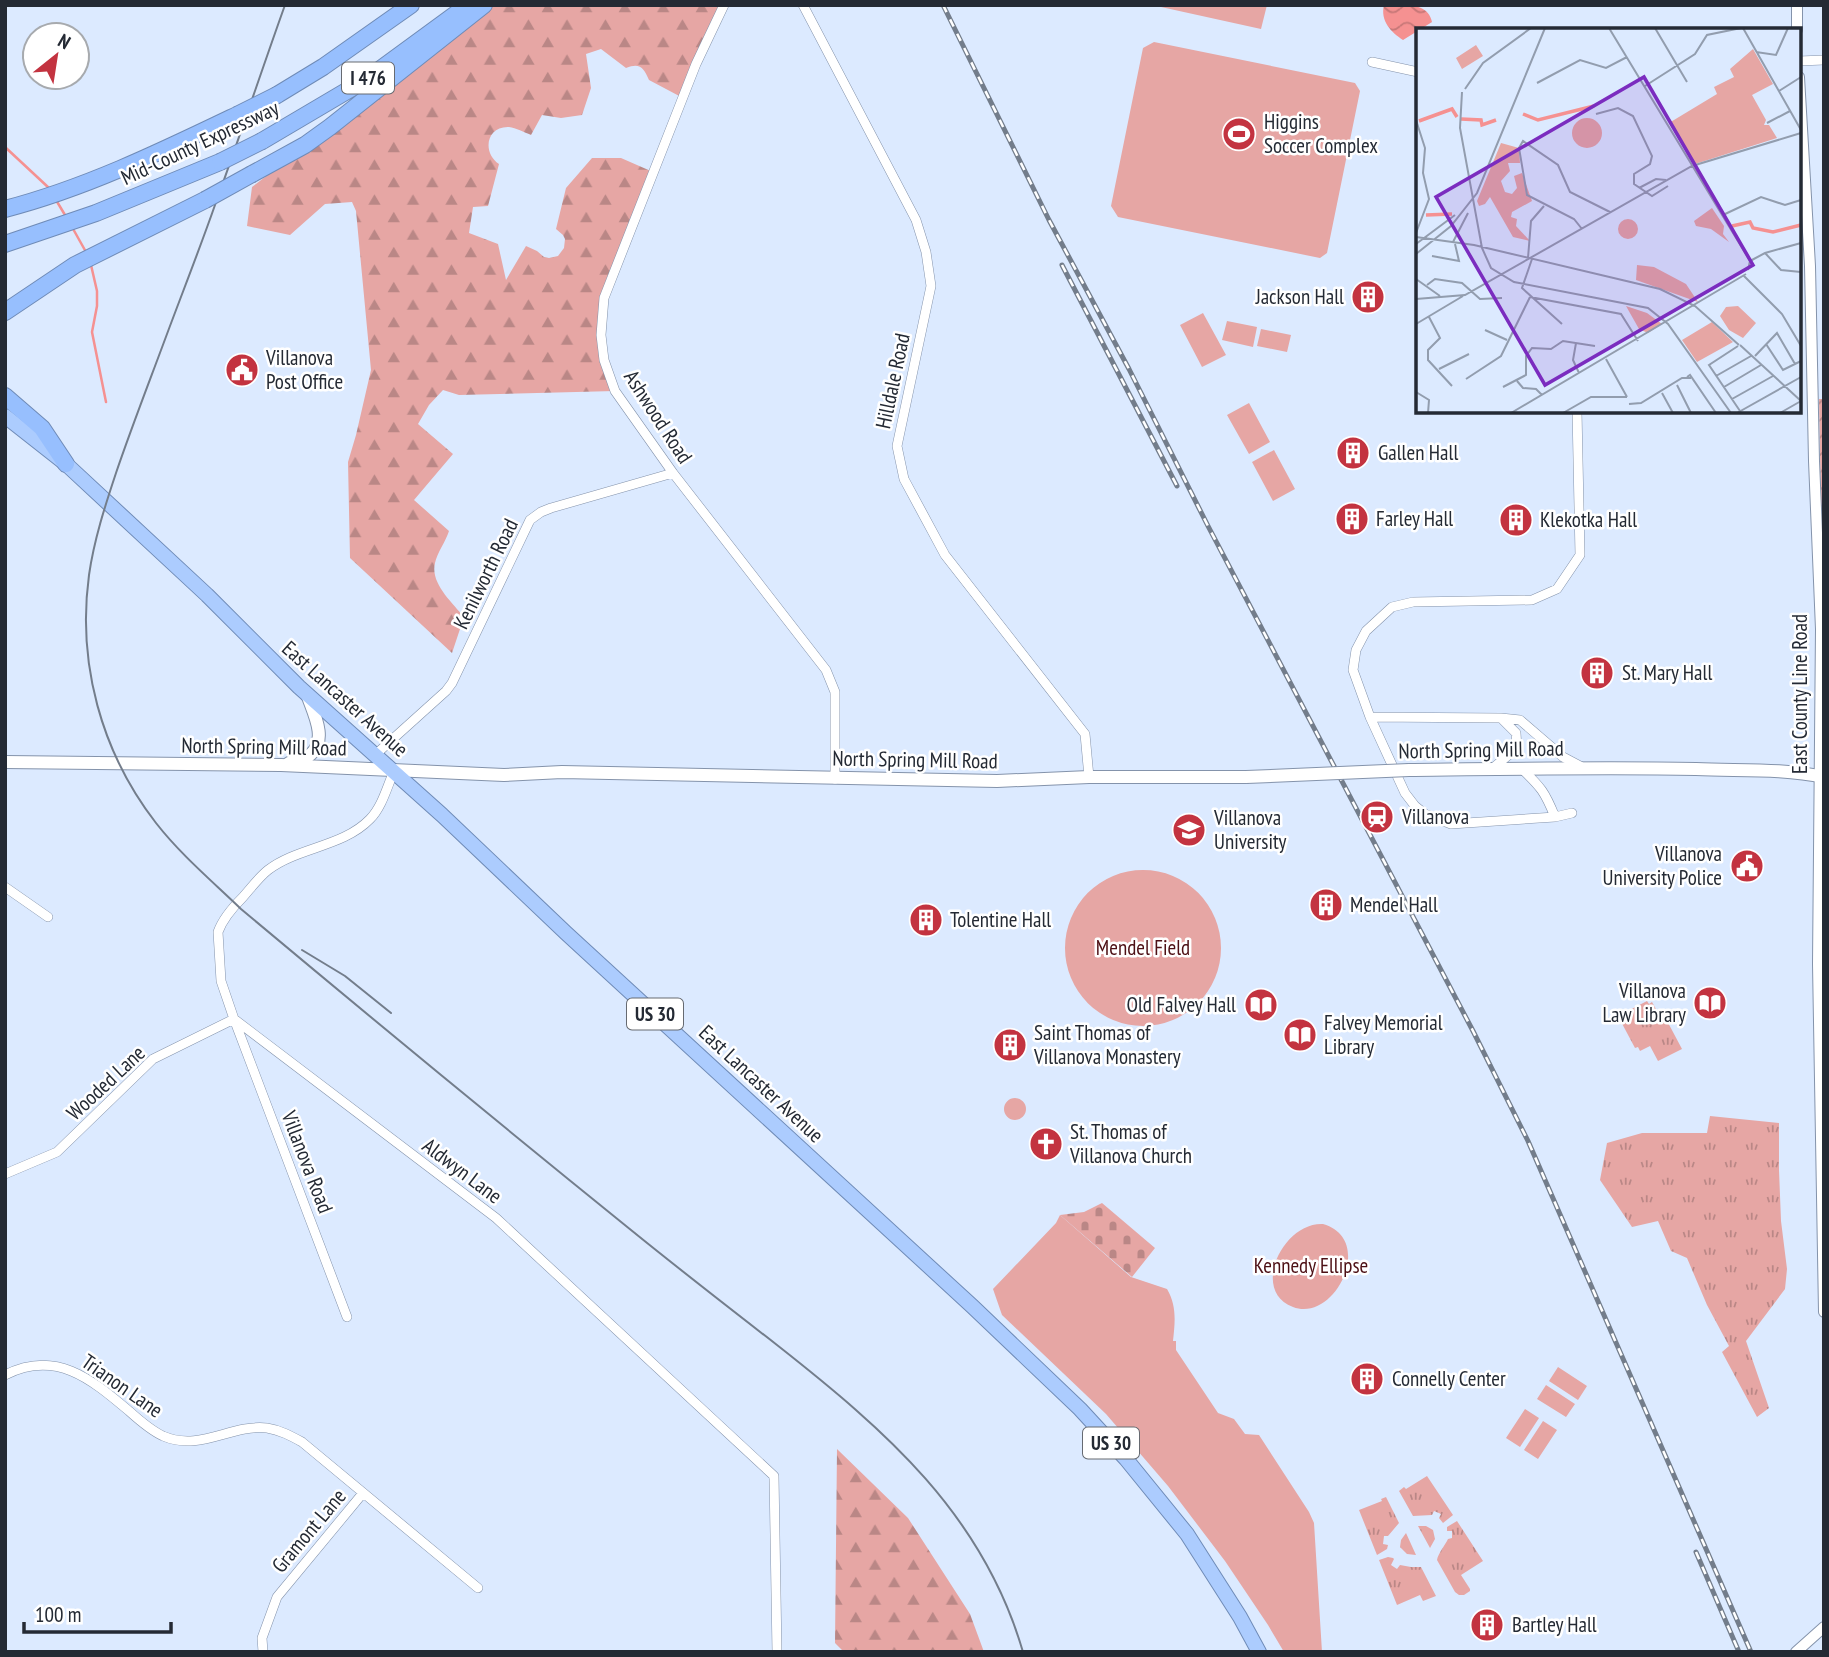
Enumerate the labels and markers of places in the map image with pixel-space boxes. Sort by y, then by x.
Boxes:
place label: Higgins Soccer Complex [1264,108,1378,159]
sports icon: Higgins Soccer Complex [1220,115,1258,153]
building icon: Jackson Hall [1349,278,1387,316]
place label: Jackson Hall [1255,283,1344,310]
place label: Villanova Post Office [265,344,343,395]
public building icon: Villanova Post Office [223,351,261,389]
building icon: Gallen Hall [1334,434,1372,472]
place label: Gallen Hall [1378,439,1458,466]
building icon: Farley Hall [1333,500,1371,538]
building icon: Klekotka Hall [1497,501,1535,539]
place label: Farley Hall [1376,505,1453,532]
place label: Klekotka Hall [1540,506,1637,533]
building icon: St. Mary Hall [1578,654,1616,692]
place label: St. Mary Hall [1622,659,1712,686]
station icon: Villanova [1358,798,1396,836]
place label: Villanova [1401,803,1469,830]
place label: Villanova University [1213,804,1287,855]
school or university icon: Villanova University [1170,811,1208,849]
place label: Villanova University Police [1602,840,1722,891]
public building icon: Villanova University Police [1728,847,1766,885]
building icon: Mendel Hall [1307,886,1345,924]
place label: Mendel Hall [1350,891,1438,918]
building icon: Tolentine Hall [907,901,945,939]
place label: Tolentine Hall [950,906,1051,933]
place label: Villanova Law Library [1603,977,1686,1028]
library icon: Villanova Law Library [1691,984,1729,1022]
library icon: Old Falvey Hall [1242,986,1280,1024]
place label: Old Falvey Hall [1126,991,1236,1018]
place label: Falvey Memorial Library [1324,1009,1443,1060]
library icon: Falvey Memorial Library [1281,1016,1319,1054]
place label: Saint Thomas of Villanova Monastery [1033,1019,1181,1070]
building icon: Saint Thomas of Villanova Monastery [991,1026,1029,1064]
place label: St. Thomas of Villanova Church [1069,1118,1192,1169]
church icon: St. Thomas of Villanova Church [1027,1125,1065,1163]
building icon: Connelly Center [1348,1360,1386,1398]
place label: Connelly Center [1392,1365,1506,1392]
building icon: Bartley Hall [1468,1606,1506,1644]
place label: Bartley Hall [1512,1611,1597,1638]

